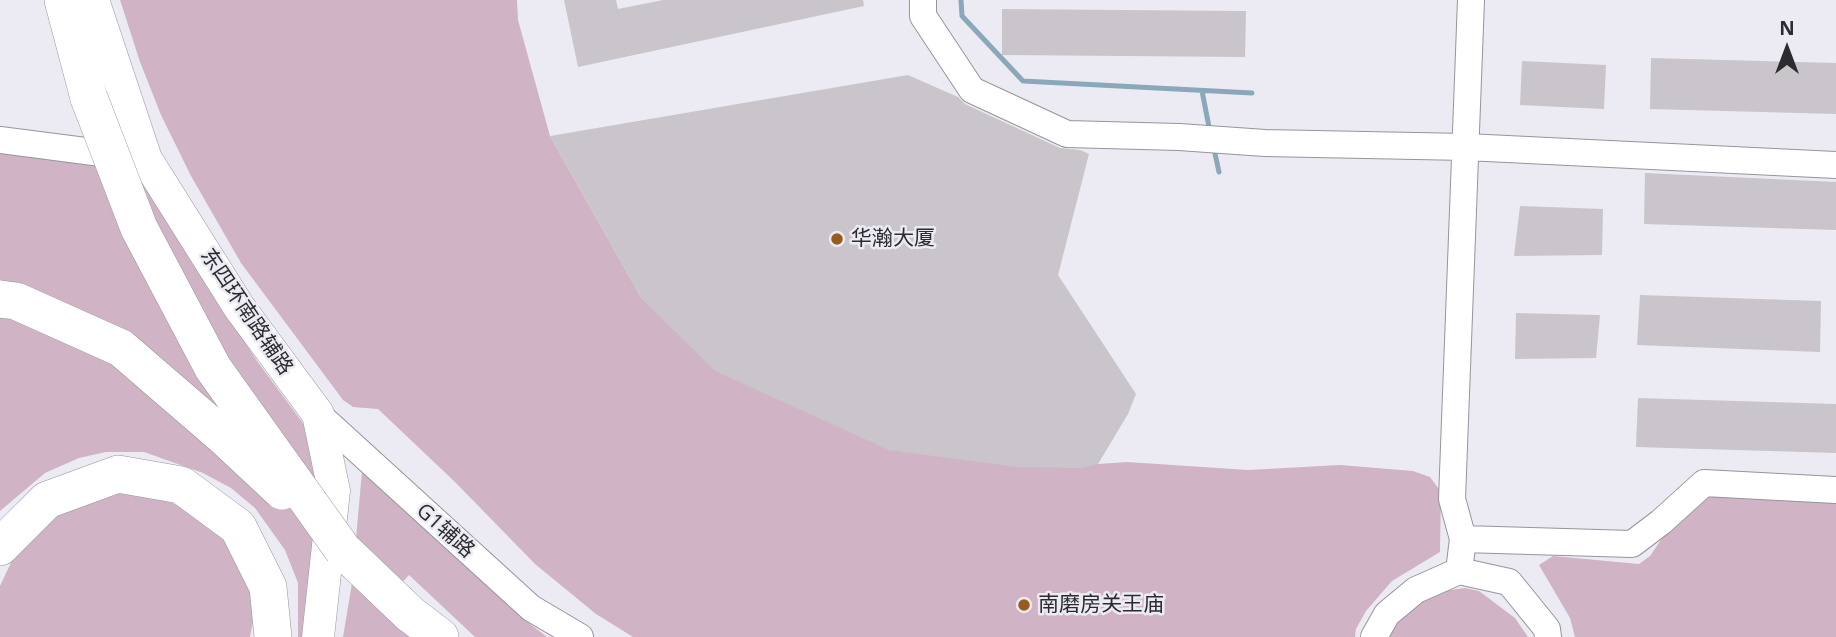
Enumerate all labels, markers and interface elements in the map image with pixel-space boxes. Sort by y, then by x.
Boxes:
north arrow [1752,14,1822,84]
text: N [1779,15,1795,41]
place label: 华瀚大厦 [851,226,935,252]
marker: 华瀚大厦 [829,231,845,247]
street label: 东四环南路辅路 [194,244,298,380]
street label: G1辅路 [411,498,479,564]
place label: 南磨房关王庙 [1038,592,1164,618]
marker: 南磨房关王庙 [1016,597,1032,613]

